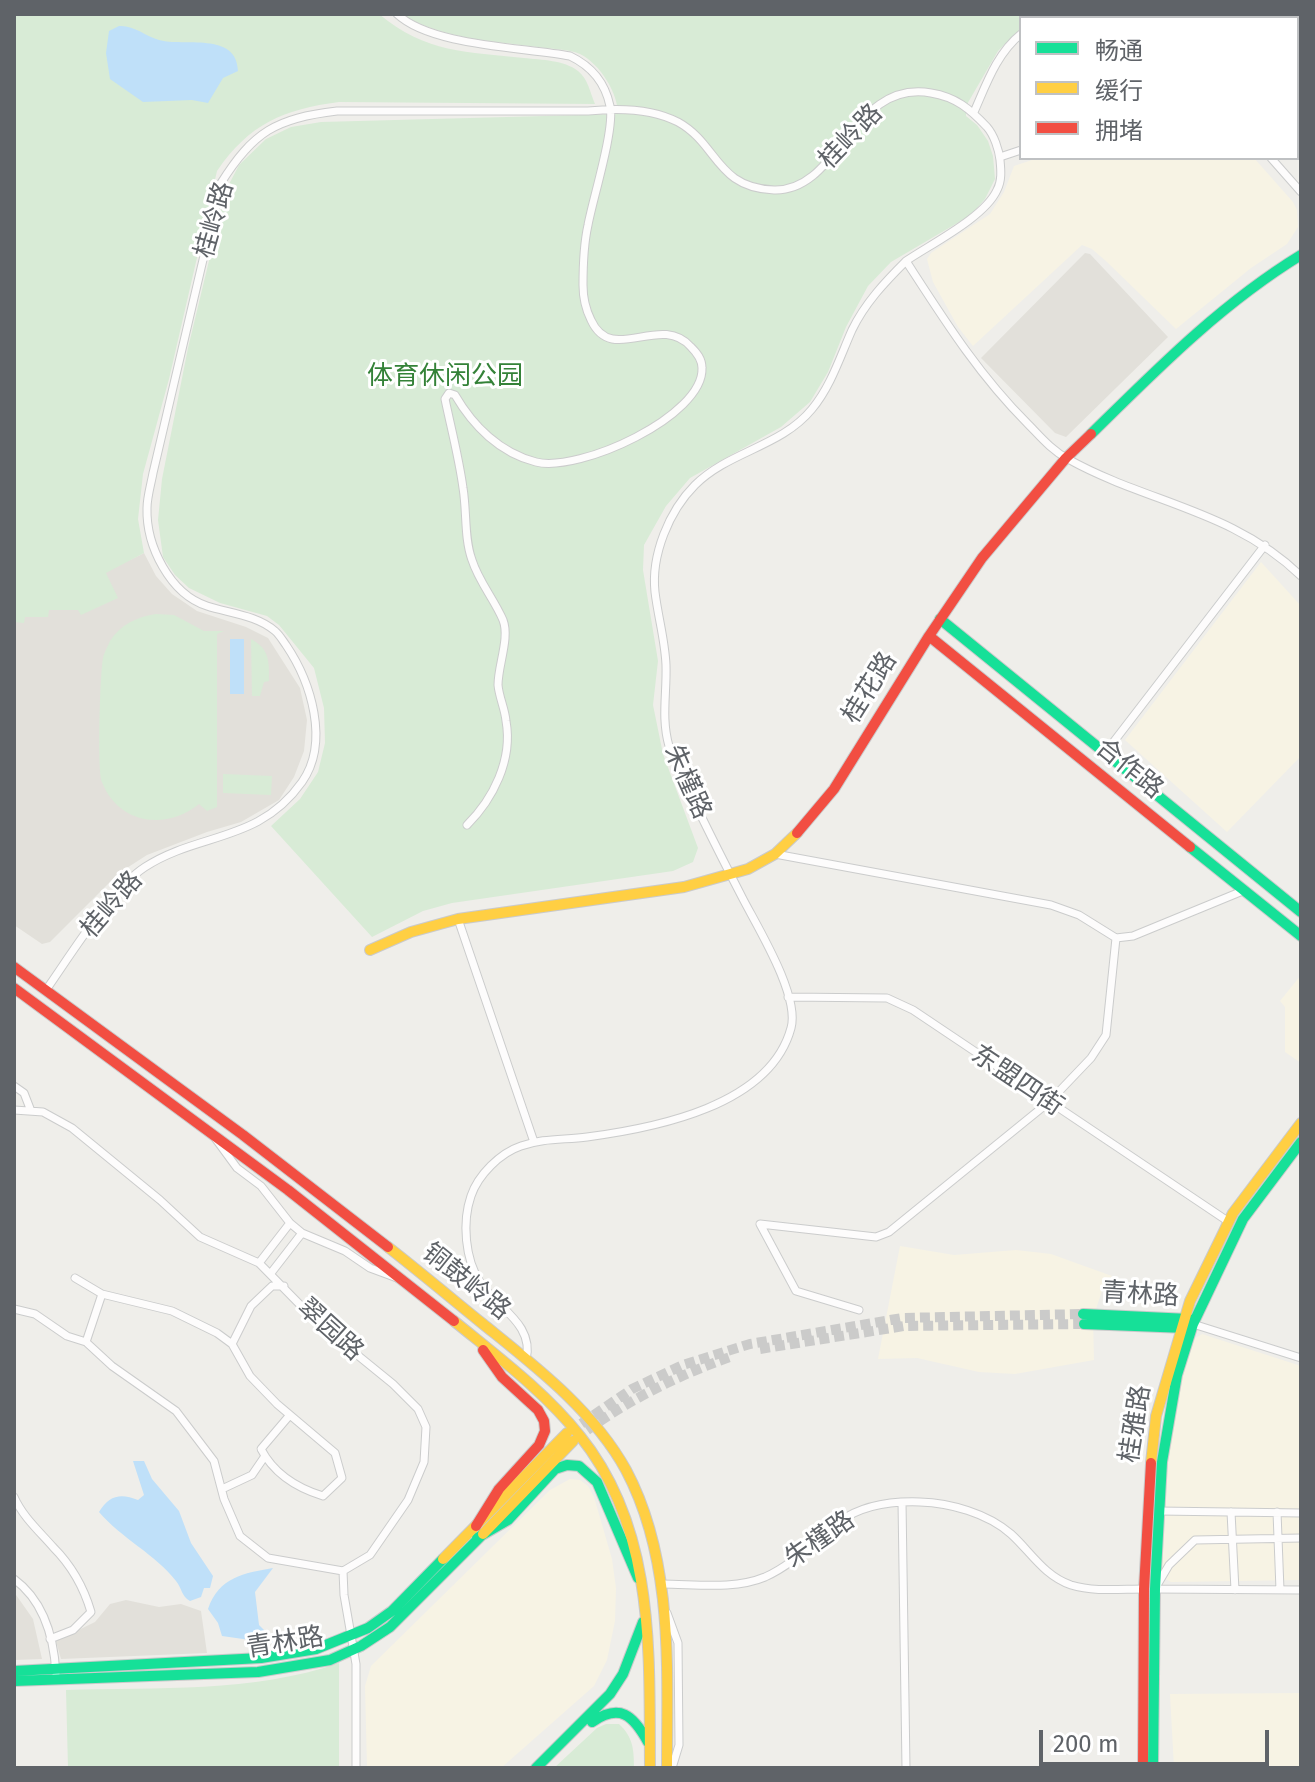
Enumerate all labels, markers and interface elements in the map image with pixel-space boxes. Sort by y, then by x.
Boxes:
legend [1019,16,1299,160]
text: 畅通 [1095,37,1143,65]
text: 缓行 [1095,77,1143,105]
street label: 桂岭路 [813,98,889,176]
text: 拥堵 [1095,117,1143,145]
street label: 桂岭路 [189,178,241,262]
park label: 体育休闲公园 [367,361,523,393]
street label: 桂花路 [836,647,904,729]
street label: 合作路 [1089,732,1169,806]
street label: 朱槿路 [657,740,717,824]
street label: 桂岭路 [75,865,149,945]
street label: 东盟四街 [965,1039,1069,1123]
street label: 铜鼓岭路 [416,1237,516,1327]
street label: 青林路 [1100,1277,1180,1313]
street label: 翠园路 [291,1292,369,1368]
street label: 桂雅路 [1114,1383,1158,1465]
street label: 朱槿路 [779,1505,861,1575]
street label: 青林路 [244,1621,326,1665]
scale bar [1043,1714,1273,1764]
text: 200 m [1053,1730,1119,1758]

